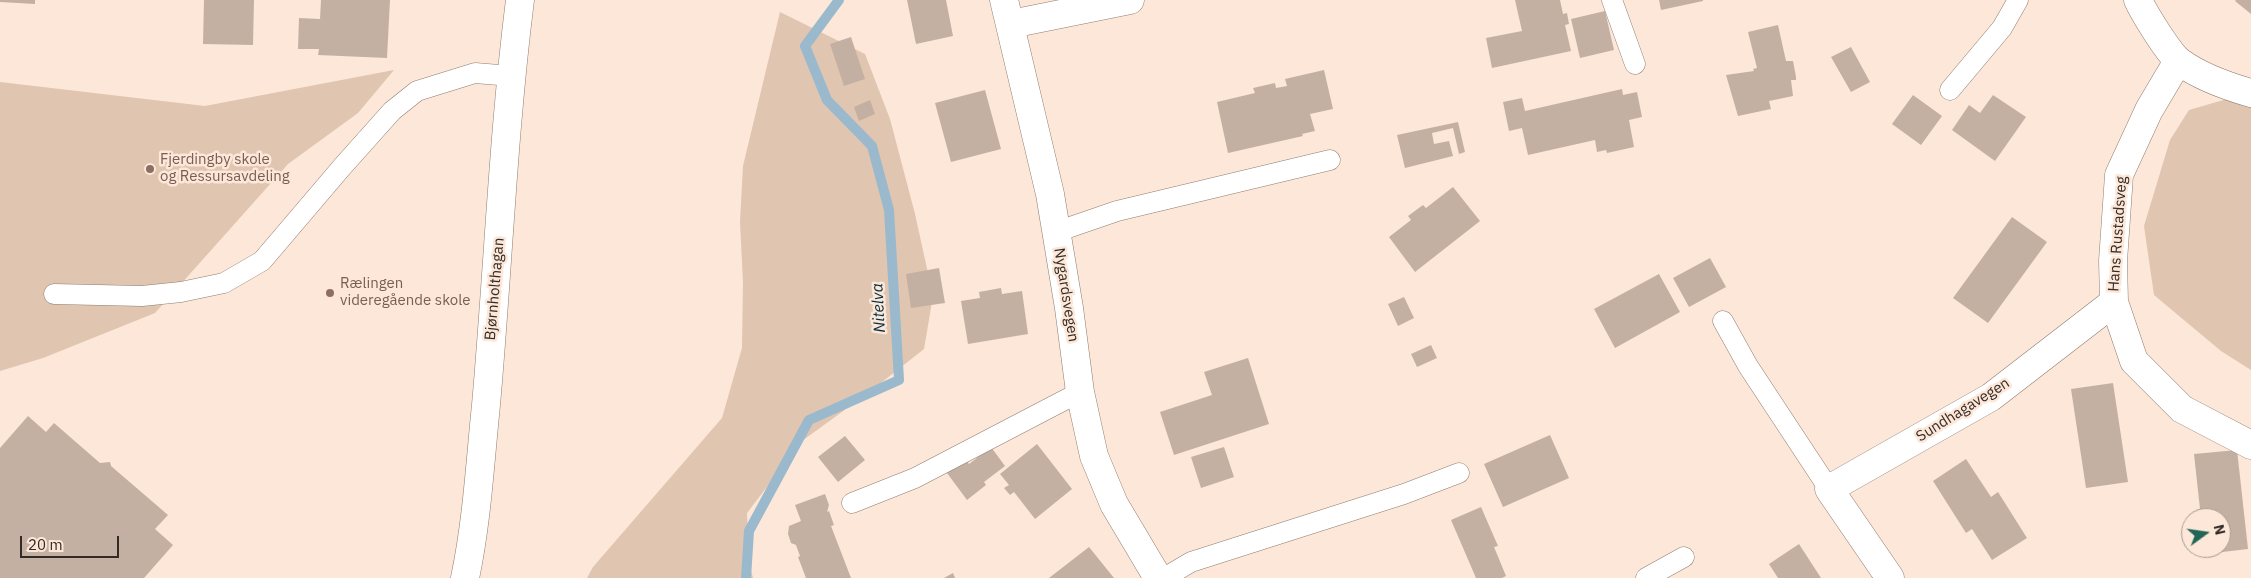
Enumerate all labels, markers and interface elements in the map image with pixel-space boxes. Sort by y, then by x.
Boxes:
place label: Fjerdingby skole og Ressursavdeling [160,151,290,186]
marker: Fjerdingby skole og Ressursavdeling [144,163,156,175]
street label: Hans Rustadsveg [2105,176,2131,292]
street label: Bjørnholthagan [482,237,508,341]
street label: Nygardsvegen [1050,247,1082,343]
place label: Rælingen videregående skole [340,275,471,310]
water label: Nitelva [868,283,890,333]
marker: Rælingen videregående skole [324,287,336,299]
street label: Sundhagavegen [1913,374,2013,446]
north arrow [2181,508,2231,558]
text: N [2210,523,2230,537]
scale bar [22,526,121,558]
text: 20 m [28,535,63,554]

